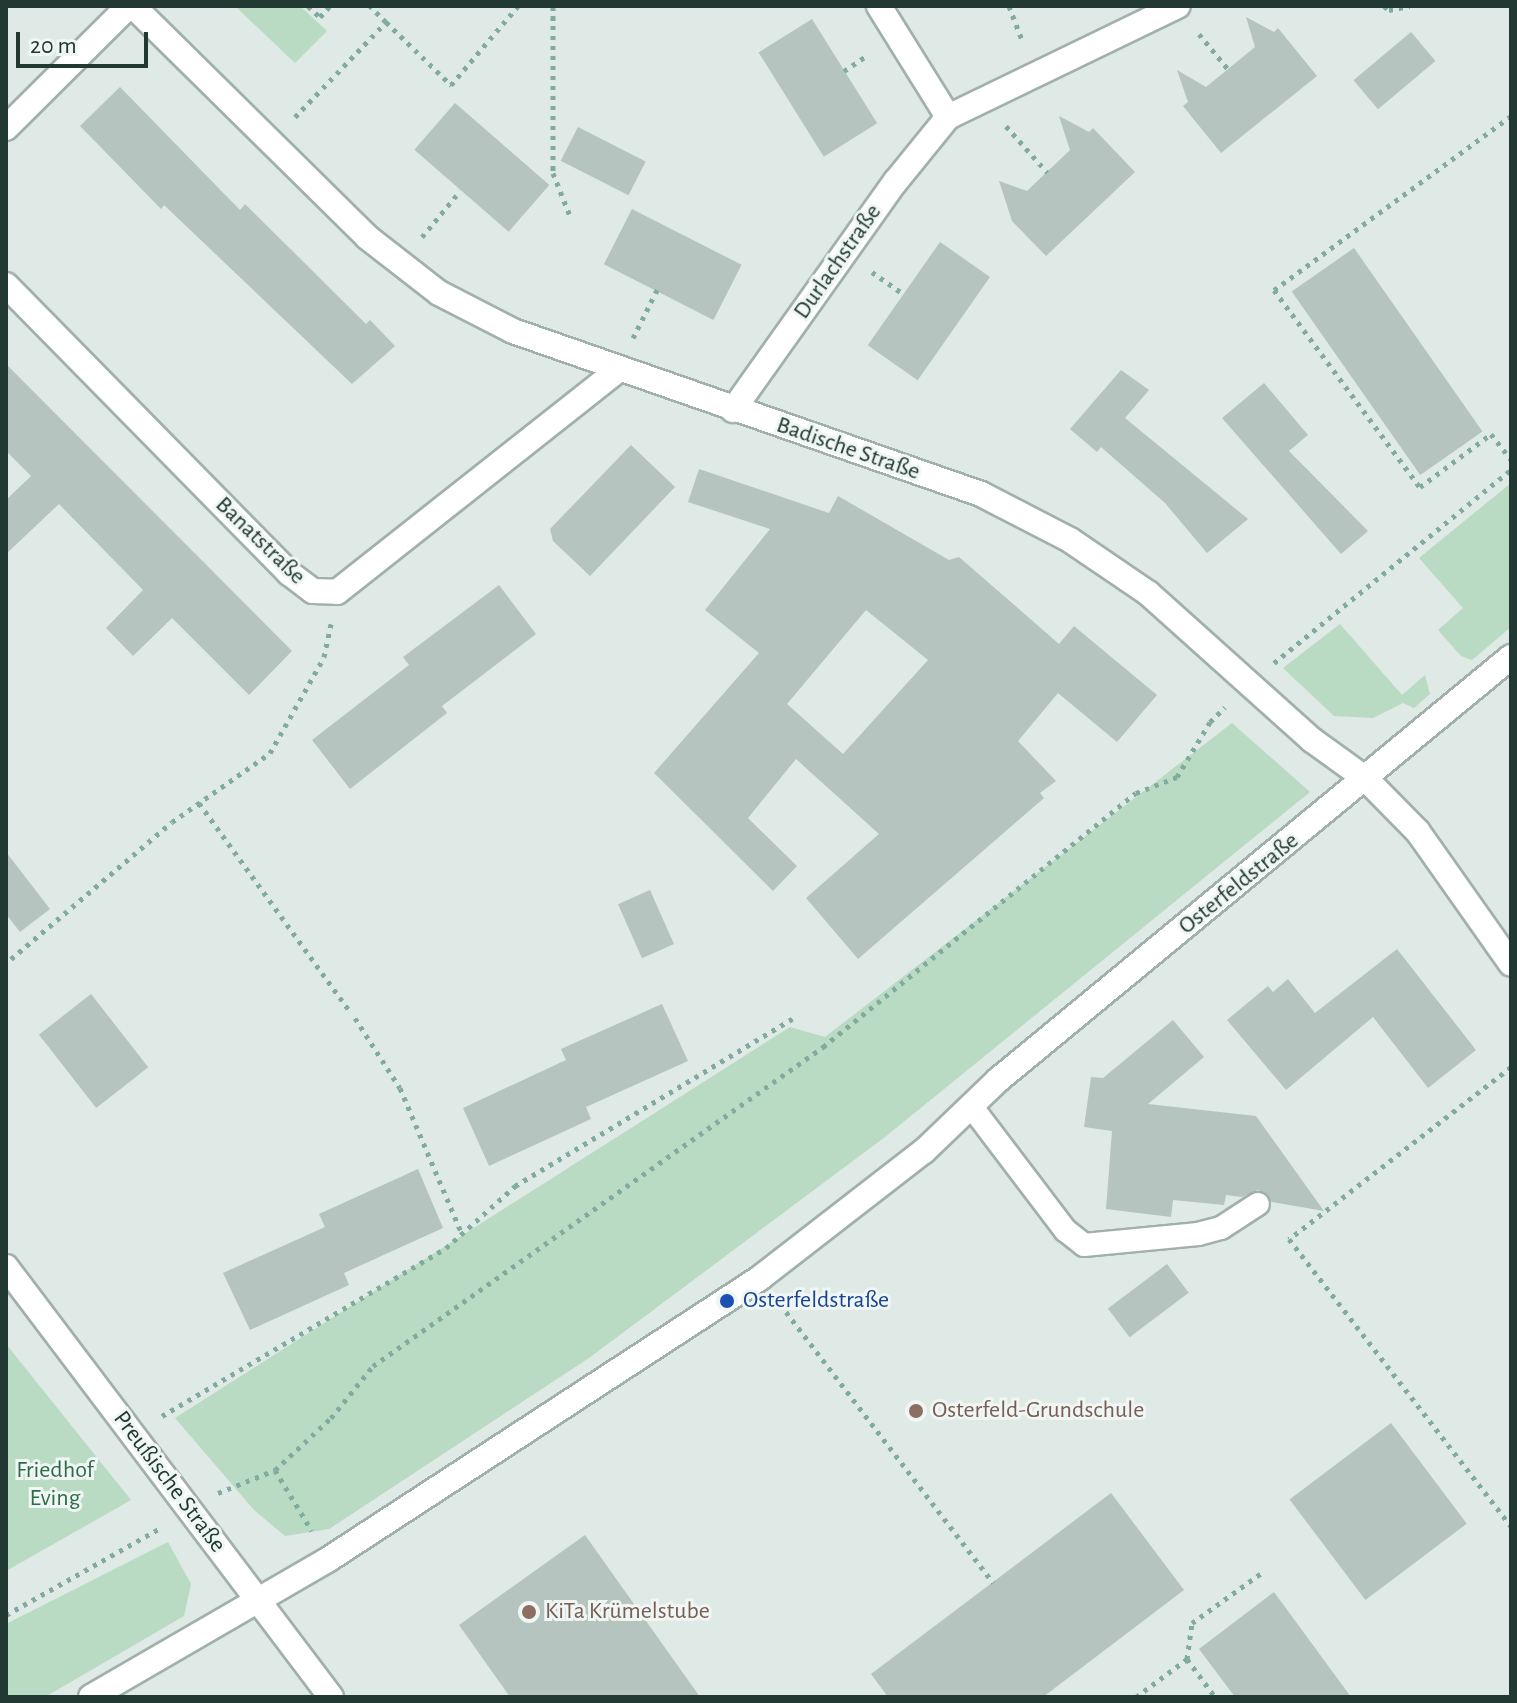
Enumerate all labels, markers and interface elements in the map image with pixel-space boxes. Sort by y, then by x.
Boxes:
scale bar [20,16,152,66]
text: 20 m [30,34,77,58]
street label: Durlachstraße [788,199,888,325]
street label: Badische Straße [773,411,923,487]
street label: Banatstraße [209,491,311,591]
street label: Osterfeldstraße [1173,827,1305,941]
place label: Osterfeldstraße [743,1287,889,1315]
marker: Osterfeldstraße [718,1292,736,1310]
place label: Osterfeld-Grundschule [932,1397,1144,1425]
marker: Osterfeld-Grundschule [907,1402,925,1420]
street label: Preußische Straße [106,1406,232,1558]
park label: Friedhof Eving [16,1457,94,1513]
place label: KiTa Krümelstube [545,1598,710,1626]
marker: KiTa Krümelstube [520,1603,538,1621]

